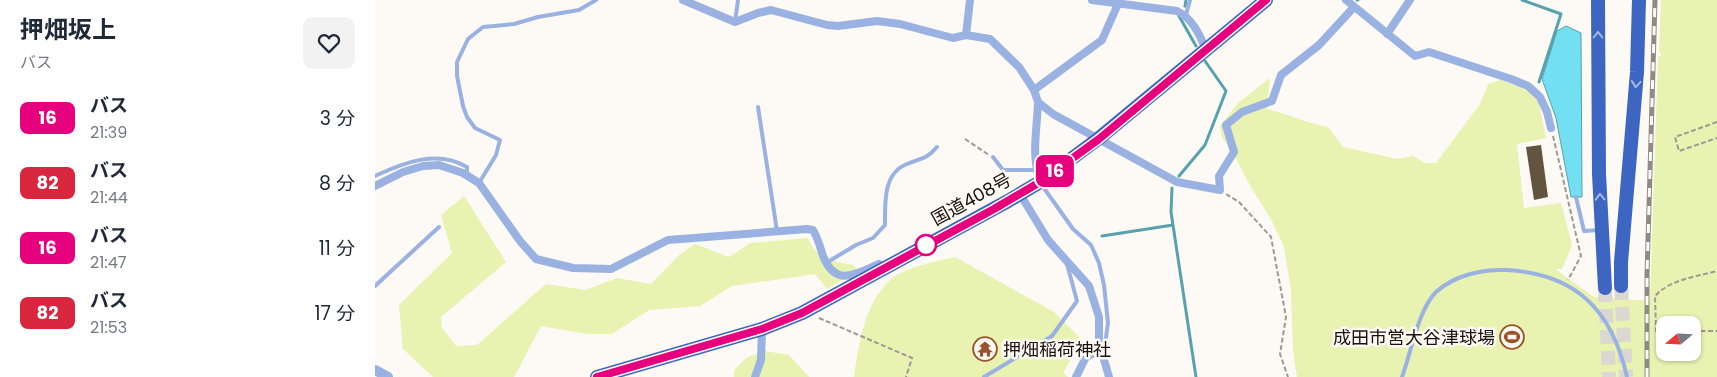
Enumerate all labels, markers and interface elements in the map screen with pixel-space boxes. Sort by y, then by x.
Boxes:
text: 押畑坂上 [20,13,116,46]
button: heart [303,17,355,69]
one-way arrow [1593,30,1603,38]
text: バス [20,51,52,74]
one-way arrow [1630,80,1641,88]
text: バス [90,92,128,119]
text: 16 [38,105,57,130]
text: 3 分 [320,105,355,132]
text: 21:39 [90,121,127,144]
line badge: 16 [1033,155,1077,187]
text: バス [90,157,128,184]
text: 16 [1046,158,1064,183]
street label: 国道408号 [926,167,1016,231]
text: 82 [37,170,58,195]
text: 8 分 [319,170,355,197]
text: 21:44 [90,186,128,209]
one-way arrow [1595,193,1606,201]
text: バス [90,222,128,249]
unlabelled marker [915,234,937,256]
text: 16 [38,235,57,260]
text: 11 分 [319,235,355,262]
text: 21:47 [90,251,127,274]
text: バス [90,287,128,314]
text: 82 [37,300,58,325]
text: 17 分 [314,300,355,327]
text: 21:53 [90,316,127,339]
north arrow [1656,316,1701,361]
map controls [1656,316,1701,361]
sports icon: 成田市営大谷津球場 [1499,324,1525,350]
place label: 成田市営大谷津球場 [1333,325,1495,350]
temple icon: 押畑稲荷神社 [972,336,998,362]
place label: 押畑稲荷神社 [1003,337,1111,362]

